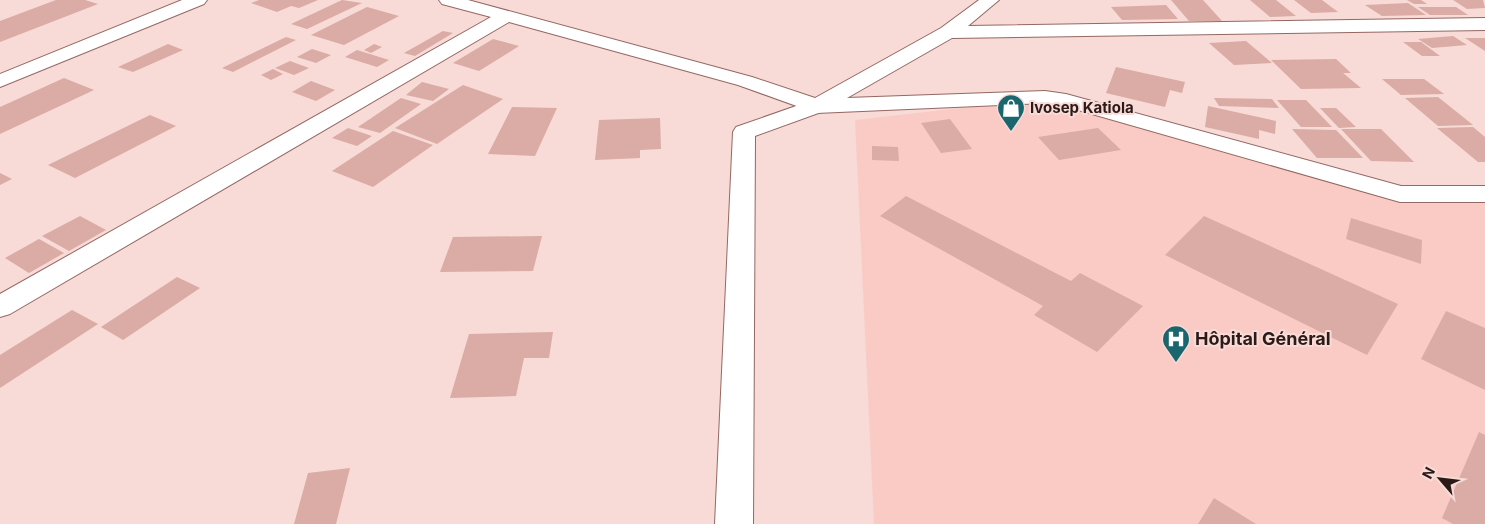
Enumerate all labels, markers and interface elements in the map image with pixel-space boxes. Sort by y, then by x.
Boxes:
shop icon: Ivosep Katiola [996,93,1026,132]
place label: Ivosep Katiola [1030,98,1134,117]
hospital icon: Hôpital Général [1161,324,1191,363]
place label: Hôpital Général [1195,328,1331,349]
north arrow [1415,454,1465,504]
text: N [1418,464,1438,481]

